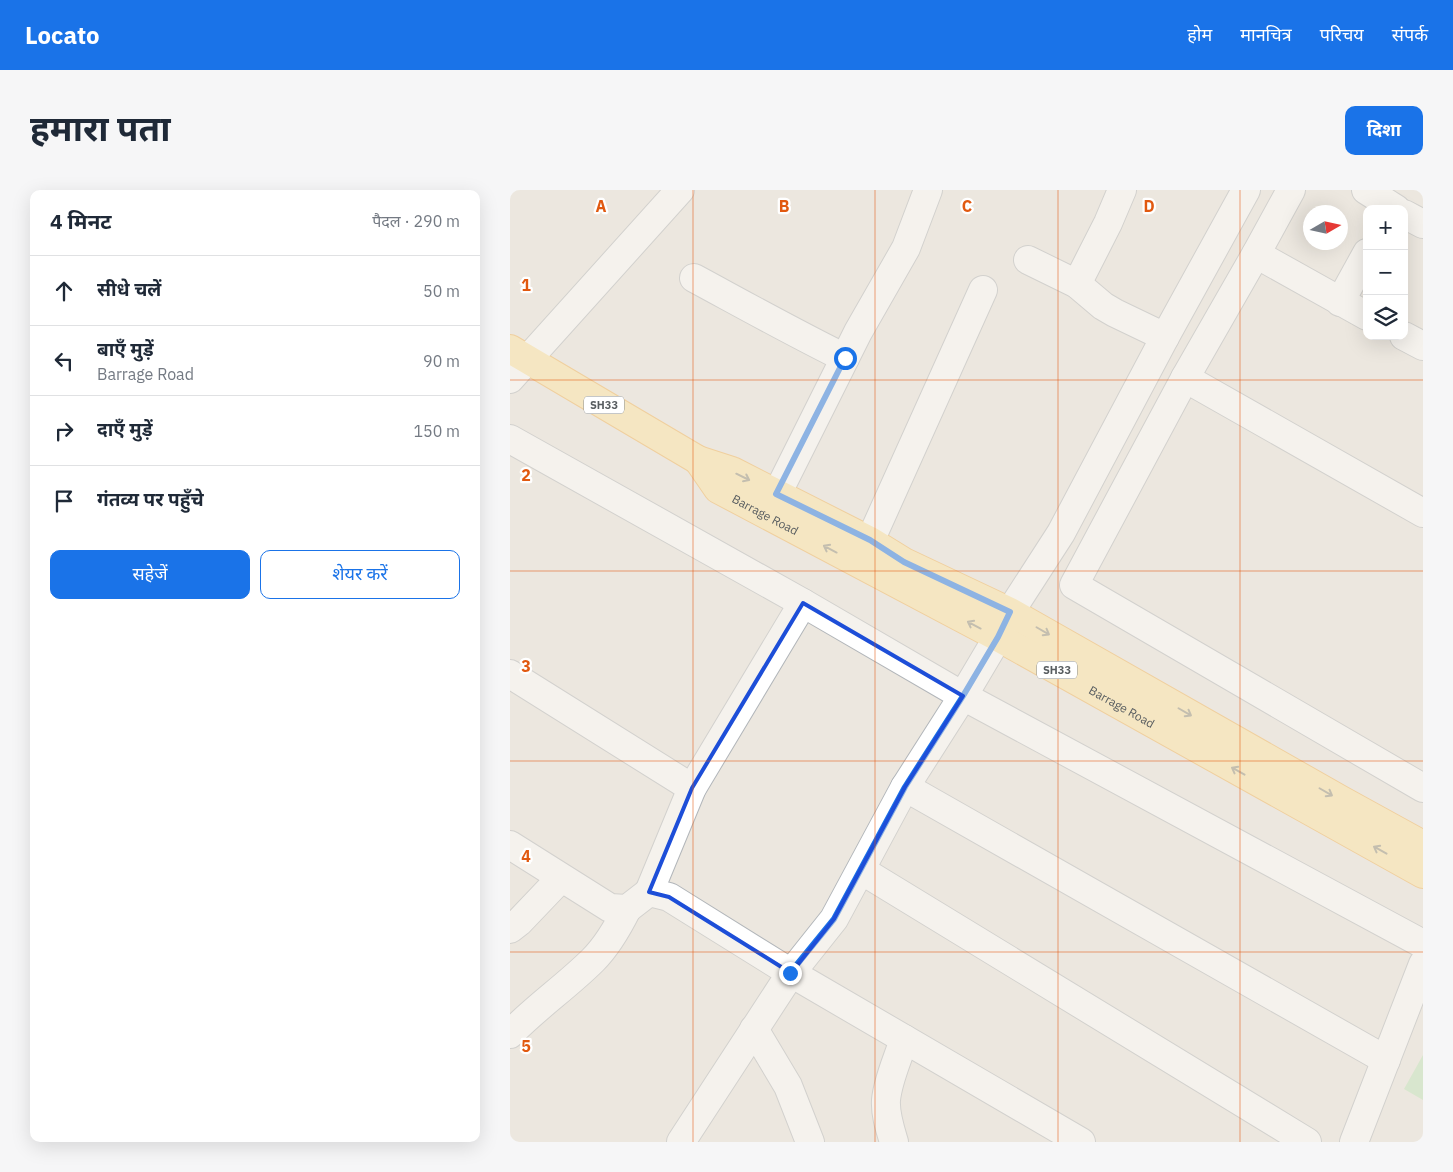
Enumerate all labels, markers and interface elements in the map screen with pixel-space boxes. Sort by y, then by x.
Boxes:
text: Locato [25,19,100,51]
text: होम [1187,23,1212,46]
text: मानचित्र [1240,23,1292,46]
text: परिचय [1320,23,1364,46]
text: संपर्क [1392,23,1428,46]
text: हमारा पता [30,105,170,151]
button: दिशा [1345,106,1423,155]
text: A [596,196,607,216]
text: B [779,196,790,216]
text: C [962,196,972,216]
text: D [1143,196,1155,216]
north arrow [1303,205,1348,250]
map controls [1363,205,1408,340]
button: + [1363,205,1408,250]
text: 4 मिनट [50,207,112,235]
text: पैदल · 290 m [372,211,460,231]
button: − [1363,250,1408,295]
text: 1 [521,275,531,295]
icon: ahead [50,277,78,305]
text: सीधे चलें [97,277,161,301]
text: 50 m [423,281,460,301]
button: layers [1363,295,1408,340]
text: बाएँ मुड़ें [97,337,154,361]
icon: left [50,347,78,375]
route start [834,347,857,370]
text: 90 m [423,351,460,371]
text: Barrage Road [97,364,194,384]
road number: SH33 [584,396,624,414]
icon: right [50,417,78,445]
text: दाएँ मुड़ें [97,417,153,441]
text: 150 m [413,421,460,441]
text: 2 [521,465,531,485]
one-way arrow [736,472,751,482]
icon: arrive [50,487,78,515]
text: गंतव्य पर पहुँचे [97,487,204,511]
street label: Barrage Road [730,490,801,538]
one-way arrow [823,544,838,553]
button: सहेजें [50,550,250,599]
button: शेयर करें [260,550,460,599]
one-way arrow [966,620,981,630]
one-way arrow [1036,627,1050,637]
text: 3 [521,656,531,676]
road number: SH33 [1037,662,1077,678]
street label: Barrage Road [1087,682,1158,730]
one-way arrow [1177,707,1191,717]
one-way arrow [1231,766,1246,776]
one-way arrow [1318,788,1333,797]
one-way arrow [1373,845,1388,855]
text: 4 [521,846,531,866]
route end [779,962,802,985]
text: 5 [521,1036,531,1056]

